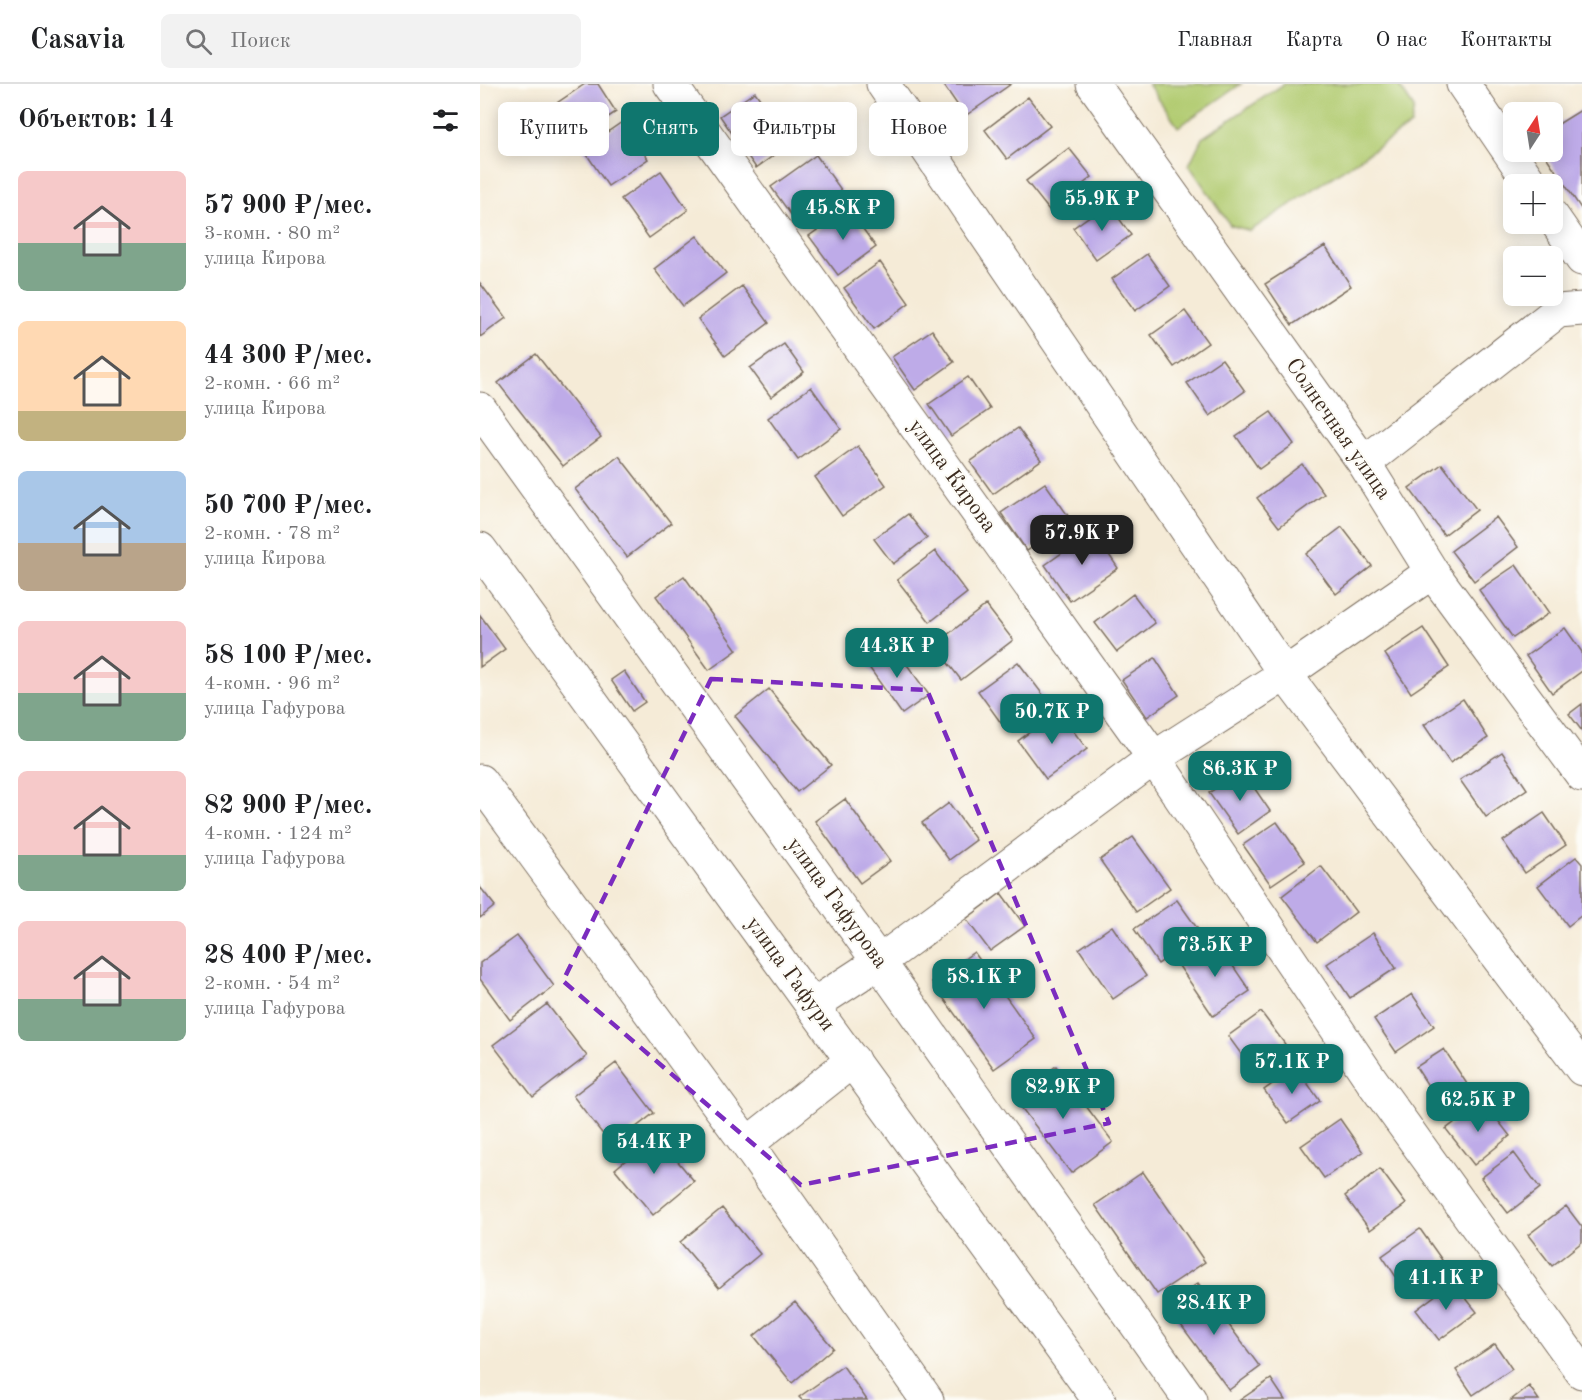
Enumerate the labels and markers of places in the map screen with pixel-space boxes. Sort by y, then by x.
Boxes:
pin: 55.9K ₽ [1047,181,1157,232]
pin: 45.8K ₽ [788,190,898,241]
pin: 57.9K ₽ [1027,515,1137,566]
pin: 44.3K ₽ [842,628,952,679]
pin: 50.7K ₽ [997,694,1107,745]
pin: 86.3K ₽ [1185,751,1295,802]
pin: 73.5K ₽ [1160,927,1270,978]
pin: 58.1K ₽ [929,959,1039,1010]
pin: 57.1K ₽ [1237,1044,1347,1095]
pin: 82.9K ₽ [1008,1069,1118,1120]
pin: 62.5K ₽ [1423,1082,1533,1133]
pin: 54.4K ₽ [599,1124,709,1175]
pin: 41.1K ₽ [1391,1260,1501,1311]
pin: 28.4K ₽ [1159,1285,1269,1336]

